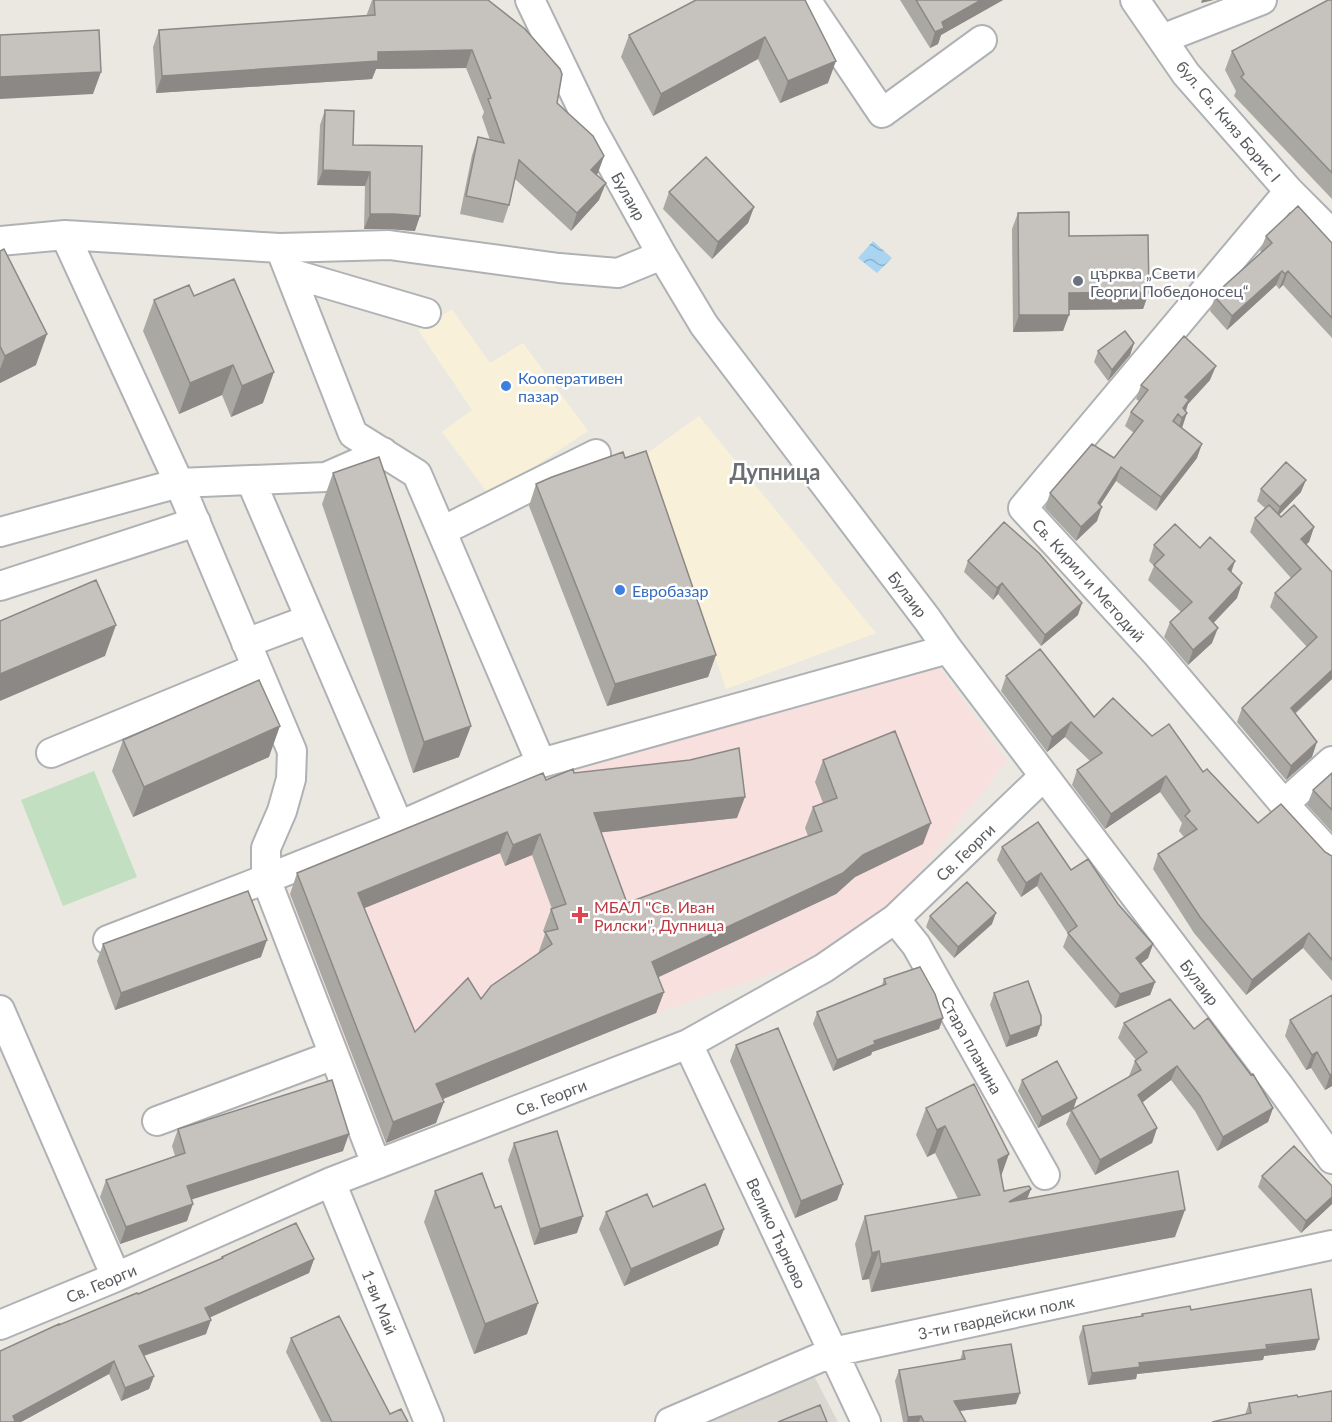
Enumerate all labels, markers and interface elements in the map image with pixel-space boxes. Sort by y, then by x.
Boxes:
street label: бул. Св. Княз Борис I [1173,57,1285,185]
street label: Булаир [608,168,650,224]
place label: църква „Свети Георги Победоносец“ [1090,263,1249,300]
marker: църква „Свети Георги Победоносец“ [1071,274,1085,288]
place label: Кооперативен пазар [518,368,623,405]
marker: Кооперативен пазар [499,379,513,393]
district label: Дупница [730,458,820,485]
street label: Св. Кирил и Методий [1029,515,1149,645]
street label: Булаир [885,567,931,621]
place label: Евробазар [632,581,708,600]
marker: Евробазар [613,583,627,597]
street label: Св. Георги [932,819,998,885]
place label: МБАЛ "Св. Иван Рилски", Дупница [594,897,724,934]
marker: МБАЛ "Св. Иван Рилски", Дупница [571,906,589,924]
street label: Булаир [1177,955,1223,1009]
street label: Стара планина [937,993,1007,1097]
street label: Св. Георги [513,1075,589,1119]
street label: Велико Търново [743,1175,811,1291]
street label: Св. Георги [63,1260,139,1306]
street label: 1-ви Май [358,1267,402,1337]
street label: 3-ти гвардейски полк [916,1291,1077,1343]

